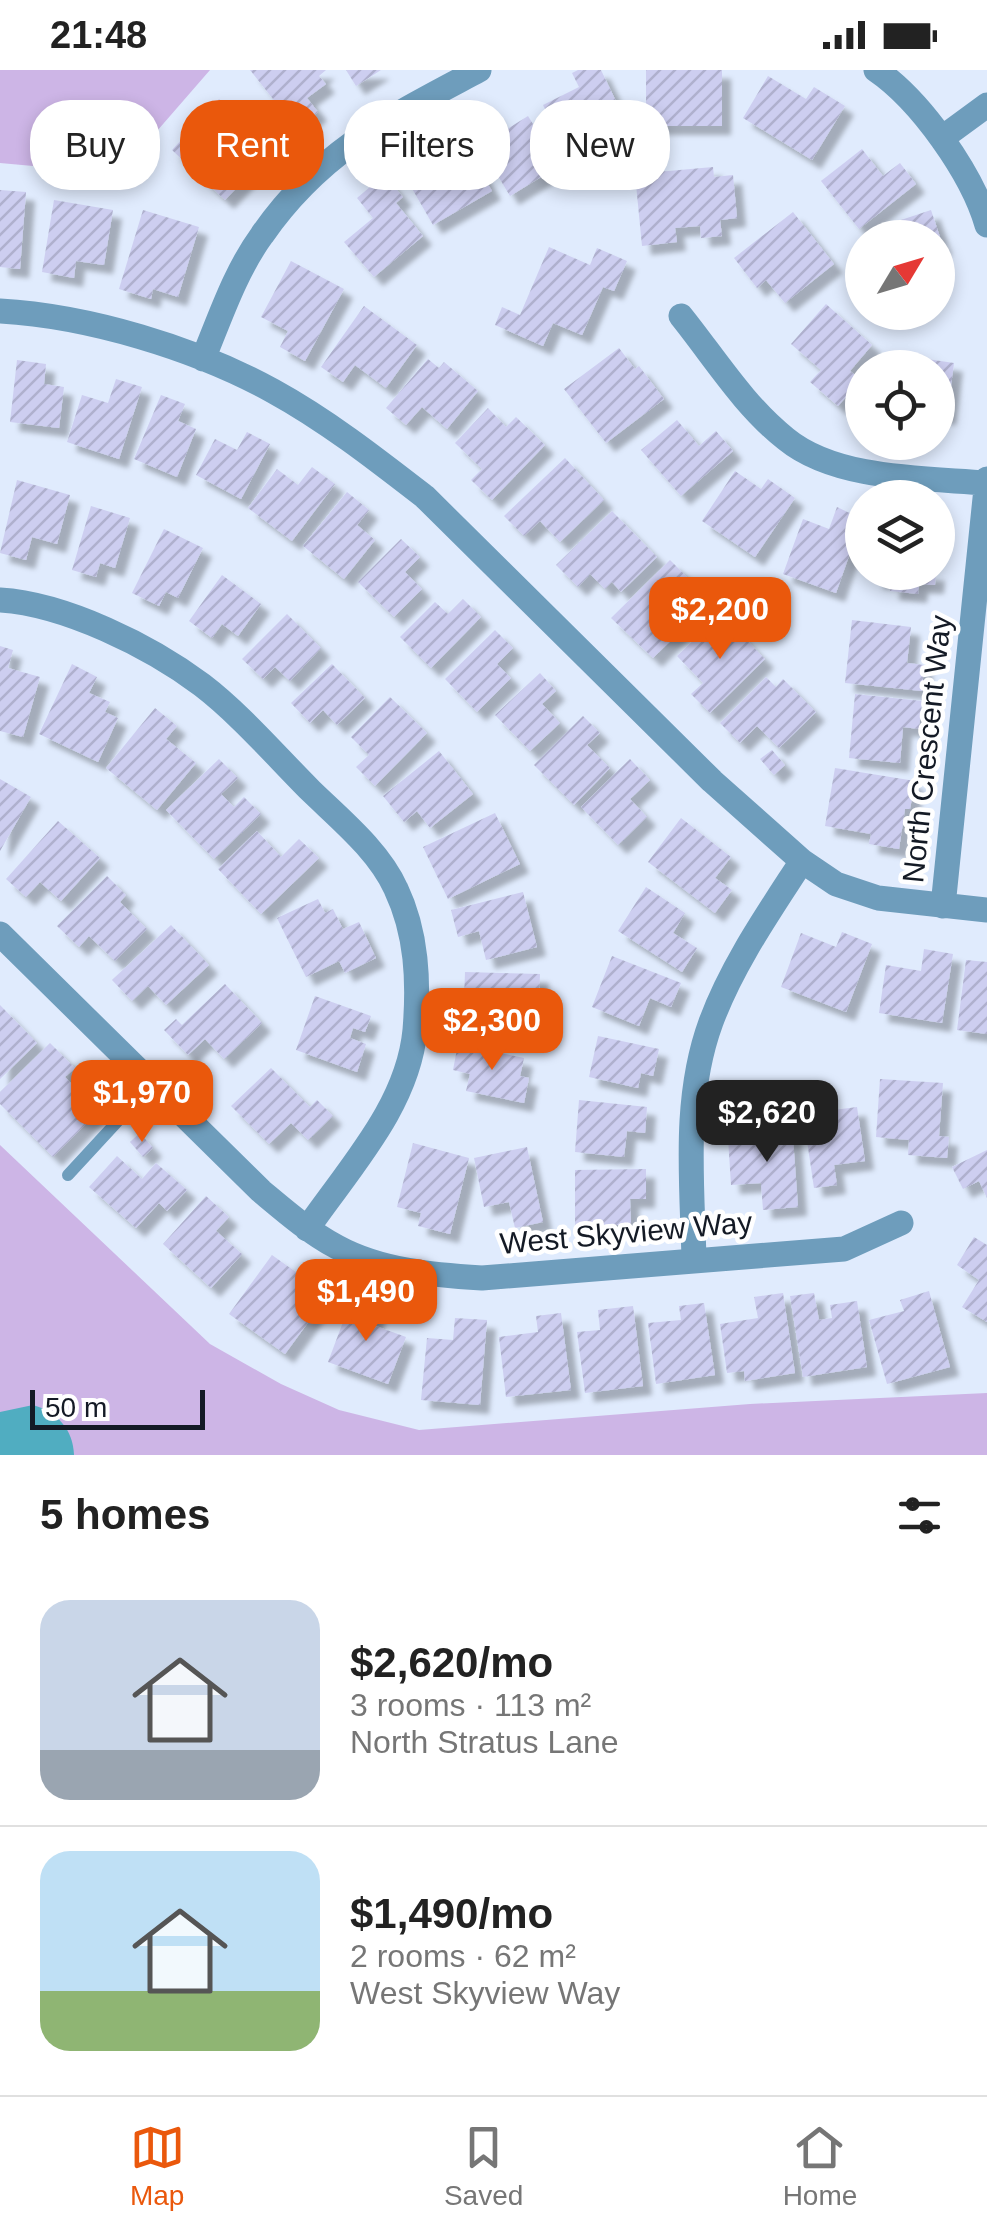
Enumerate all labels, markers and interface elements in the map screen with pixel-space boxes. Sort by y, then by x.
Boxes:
text: 21:48 [50,14,147,56]
chip: Buy [30,100,160,190]
chip: Rent [180,100,324,190]
chip: Filters [344,100,510,190]
chip: New [530,100,670,190]
north arrow [845,220,955,330]
map controls [845,220,955,590]
button: locate [845,350,955,460]
button: layers [845,480,955,590]
pin: $2,200 [639,577,801,662]
text: $2,200 [671,591,769,627]
street label: North Crescent Way [896,613,957,884]
pin: $2,300 [411,988,573,1073]
text: $2,300 [443,1002,541,1038]
pin: $1,970 [61,1060,223,1145]
text: $1,970 [93,1074,191,1110]
pin: $2,620 [686,1080,848,1165]
text: $2,620 [718,1094,816,1130]
street label: West Skyview Way [498,1205,754,1260]
pin: $1,490 [285,1259,447,1344]
text: $1,490 [317,1273,415,1309]
scale bar [30,1385,205,1430]
text: 50 m [45,1392,107,1423]
icon: filters [892,1488,947,1543]
text: 5 homes [40,1491,210,1538]
text: $2,620/mo [350,1639,553,1686]
icon: home [120,1640,240,1760]
text: 3 rooms · 113 m² [350,1687,591,1723]
text: North Stratus Lane [350,1724,619,1760]
text: $1,490/mo [350,1890,553,1937]
icon: home [120,1891,240,2011]
text: 2 rooms · 62 m² [350,1938,576,1974]
text: West Skyview Way [350,1975,620,2011]
tab: Map [130,2120,185,2212]
tab: Saved [444,2120,523,2212]
tab: Home [783,2120,857,2212]

